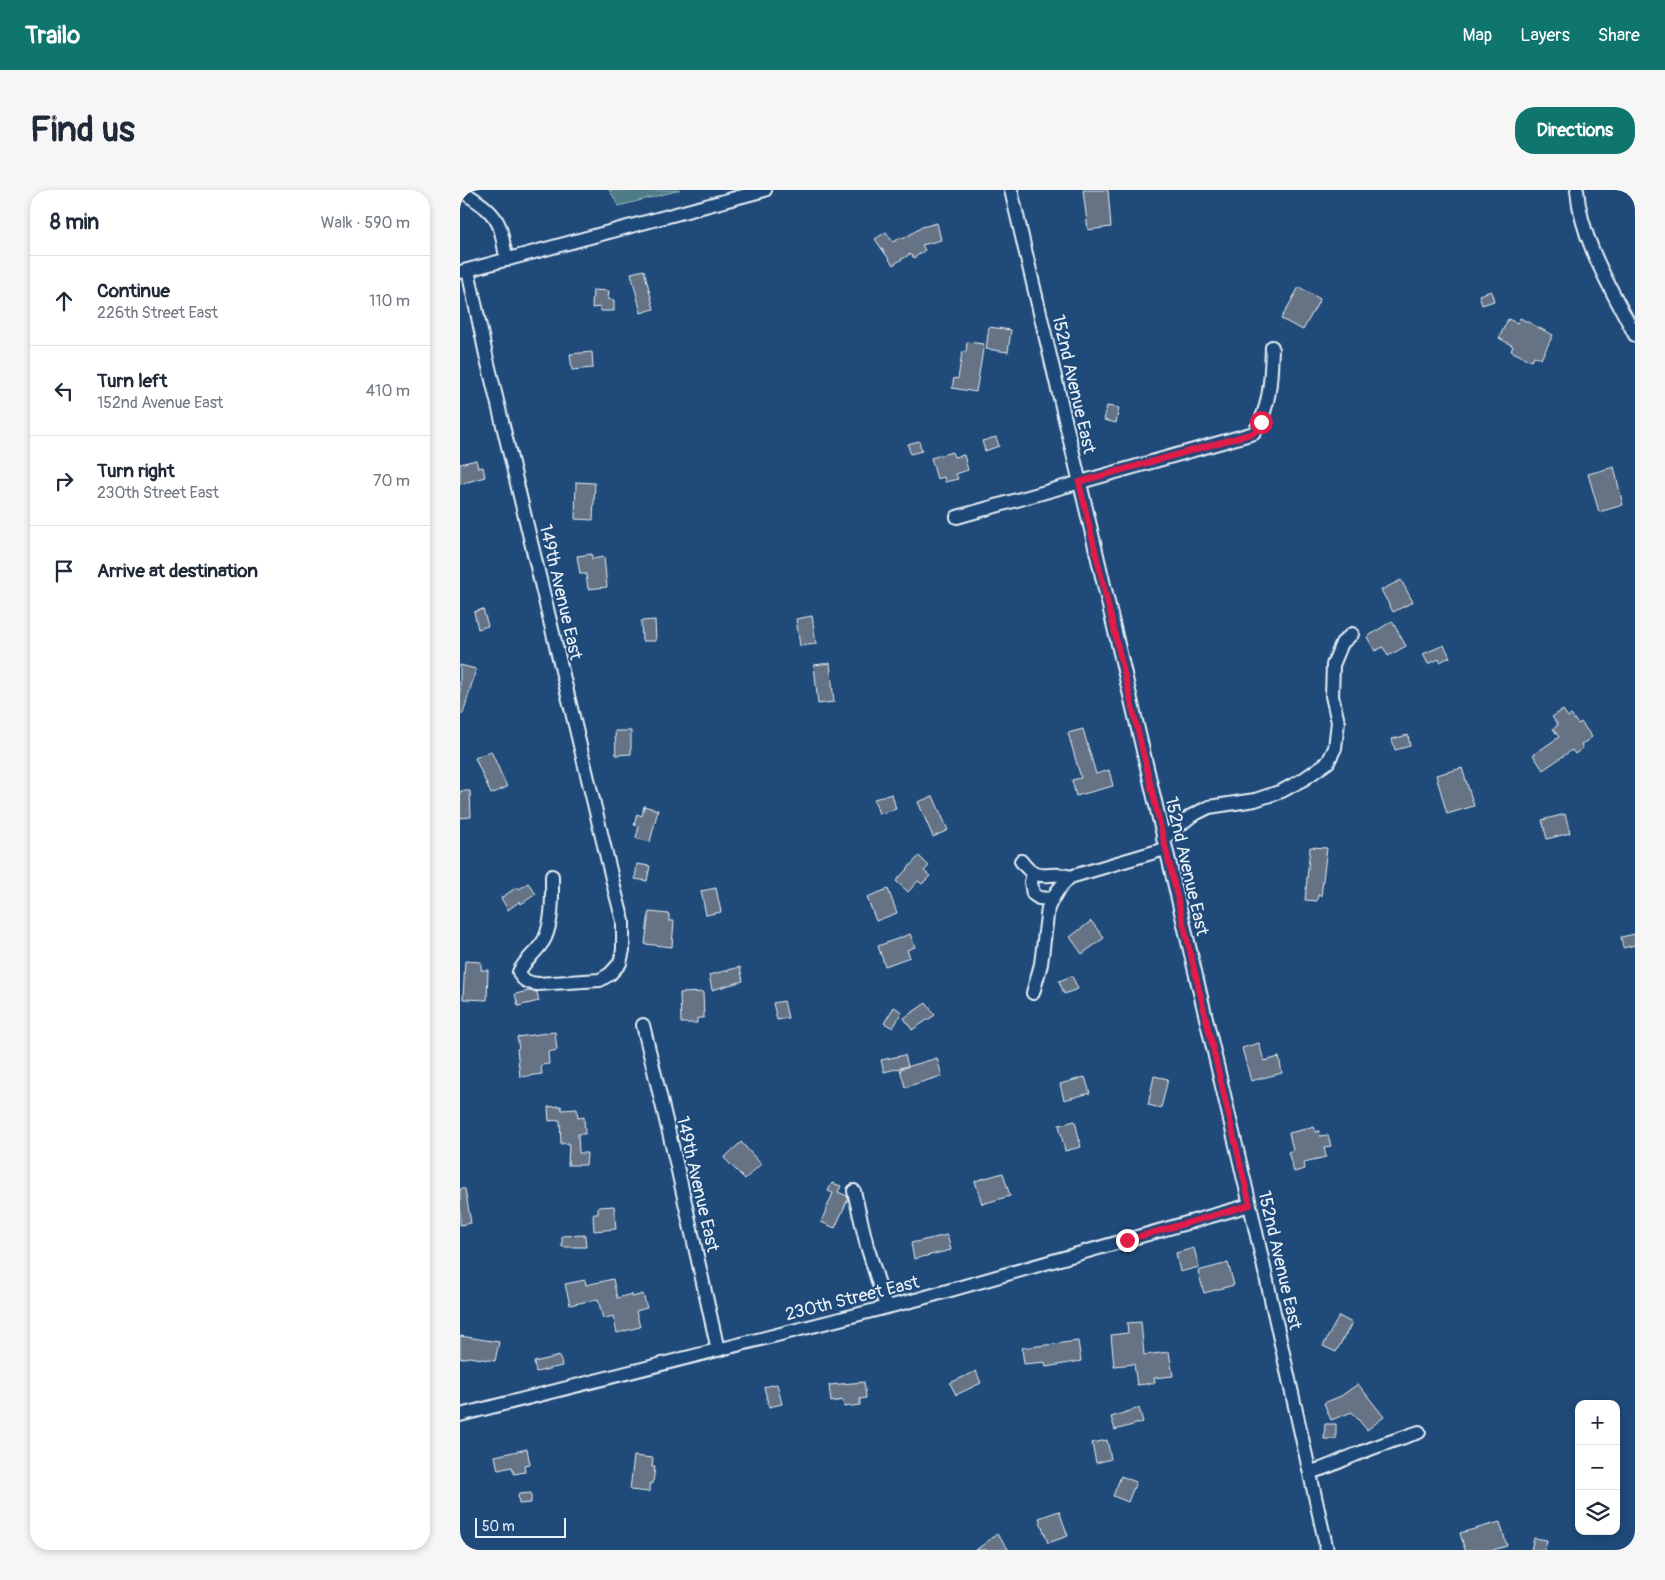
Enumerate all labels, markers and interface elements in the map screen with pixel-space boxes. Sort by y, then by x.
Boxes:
text: Trailo [25,21,80,50]
text: Map [1463,24,1492,47]
text: Layers [1520,24,1570,47]
text: Share [1598,24,1640,47]
button: Directions [1515,107,1635,154]
text: Find us [30,108,135,152]
text: 8 min [50,209,99,236]
text: Walk · 590 m [321,213,410,233]
text: Continue [97,279,170,303]
icon: ahead [50,287,78,315]
text: 110 m [369,291,410,311]
text: 226th Street East [97,303,218,323]
street label: 152nd Avenue East [1046,312,1101,457]
text: Turn left [97,369,167,393]
icon: left [50,377,78,405]
text: 410 m [366,381,410,401]
text: 152nd Avenue East [97,393,223,413]
route start [1250,411,1273,434]
text: Turn right [97,459,175,483]
icon: right [50,467,78,495]
text: 70 m [373,471,410,491]
text: 230th Street East [97,483,219,503]
street label: 149th Avenue East [534,522,587,663]
icon: arrive [50,557,78,585]
text: Arrive at destination [97,559,258,583]
street label: 152nd Avenue East [1159,794,1214,939]
street label: 149th Avenue East [671,1114,724,1255]
street label: 152nd Avenue East [1252,1188,1307,1333]
route end [1116,1229,1139,1252]
street label: 230th Street East [783,1271,922,1326]
map controls [1575,1400,1620,1535]
button: + [1575,1400,1620,1445]
button: − [1575,1445,1620,1490]
button: layers [1575,1490,1620,1535]
scale bar [475,1515,566,1538]
text: 50 m [482,1518,515,1535]

